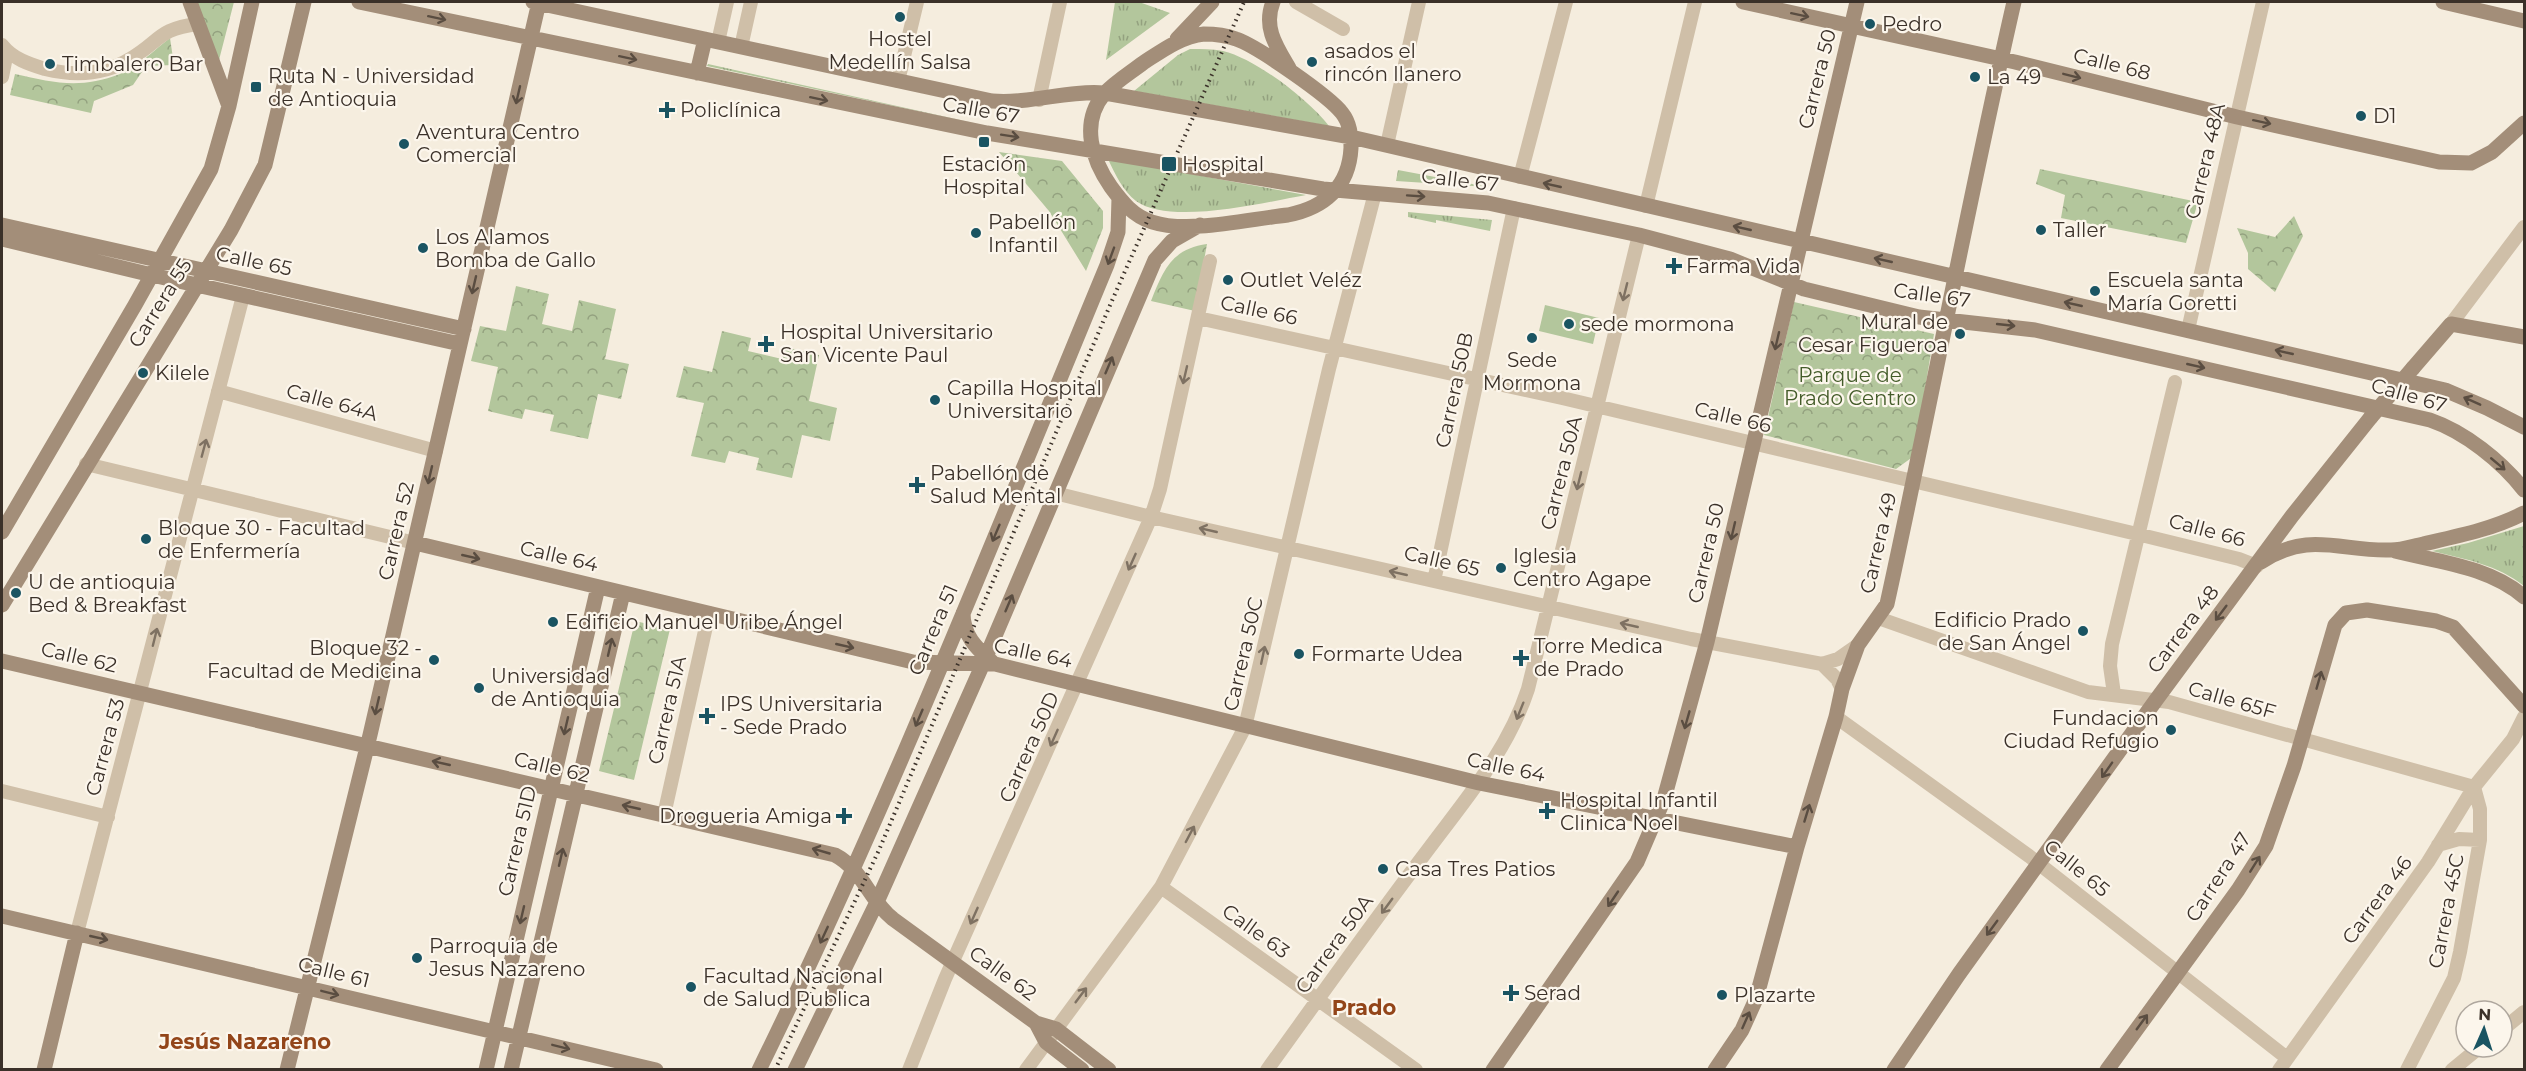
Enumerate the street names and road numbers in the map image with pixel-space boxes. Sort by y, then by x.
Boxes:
street label: Carrera 50 [1793,26,1841,132]
street label: Calle 68 [2071,43,2153,85]
street label: Calle 67 [941,91,1021,129]
street label: Carrera 48A [2180,100,2230,221]
street label: Calle 67 [1420,163,1500,197]
street label: Calle 65 [214,241,294,281]
street label: Carrera 55 [123,254,197,352]
street label: Calle 67 [1892,278,1972,312]
street label: Calle 66 [1218,290,1300,330]
street label: Carrera 50B [1430,330,1478,450]
street label: Calle 67 [2368,373,2450,417]
street label: Calle 64A [284,378,381,426]
street label: Calle 66 [1692,397,1774,437]
street label: Carrera 50A [1535,413,1587,532]
street label: Carrera 52 [373,479,419,583]
street label: Carrera 49 [1855,490,1901,596]
street label: Carrera 50 [1683,500,1729,606]
street label: Calle 66 [2166,508,2248,552]
street label: Calle 64 [518,535,600,577]
street label: Calle 65 [1402,541,1482,581]
street label: Carrera 48 [2142,580,2224,678]
street label: Carrera 51 [903,581,963,679]
street label: Carrera 50C [1218,595,1268,713]
street label: Calle 64 [992,633,1074,673]
street label: Calle 62 [39,637,119,677]
street label: Carrera 51A [643,653,691,767]
street label: Calle 65F [2185,676,2279,724]
street label: Carrera 50D [994,688,1064,806]
street label: Carrera 53 [80,695,130,799]
street label: Calle 62 [512,747,592,787]
street label: Calle 64 [1465,747,1547,787]
street label: Carrera 51D [493,783,541,899]
street label: Carrera 47 [2180,828,2256,926]
street label: Calle 65 [2039,834,2115,902]
street label: Carrera 46 [2337,851,2417,949]
street label: Carrera 45C [2423,852,2469,970]
street label: Carrera 50A [1290,889,1378,998]
street label: Calle 63 [1218,899,1294,963]
street label: Calle 62 [965,941,1041,1005]
street label: Calle 61 [296,951,372,993]

